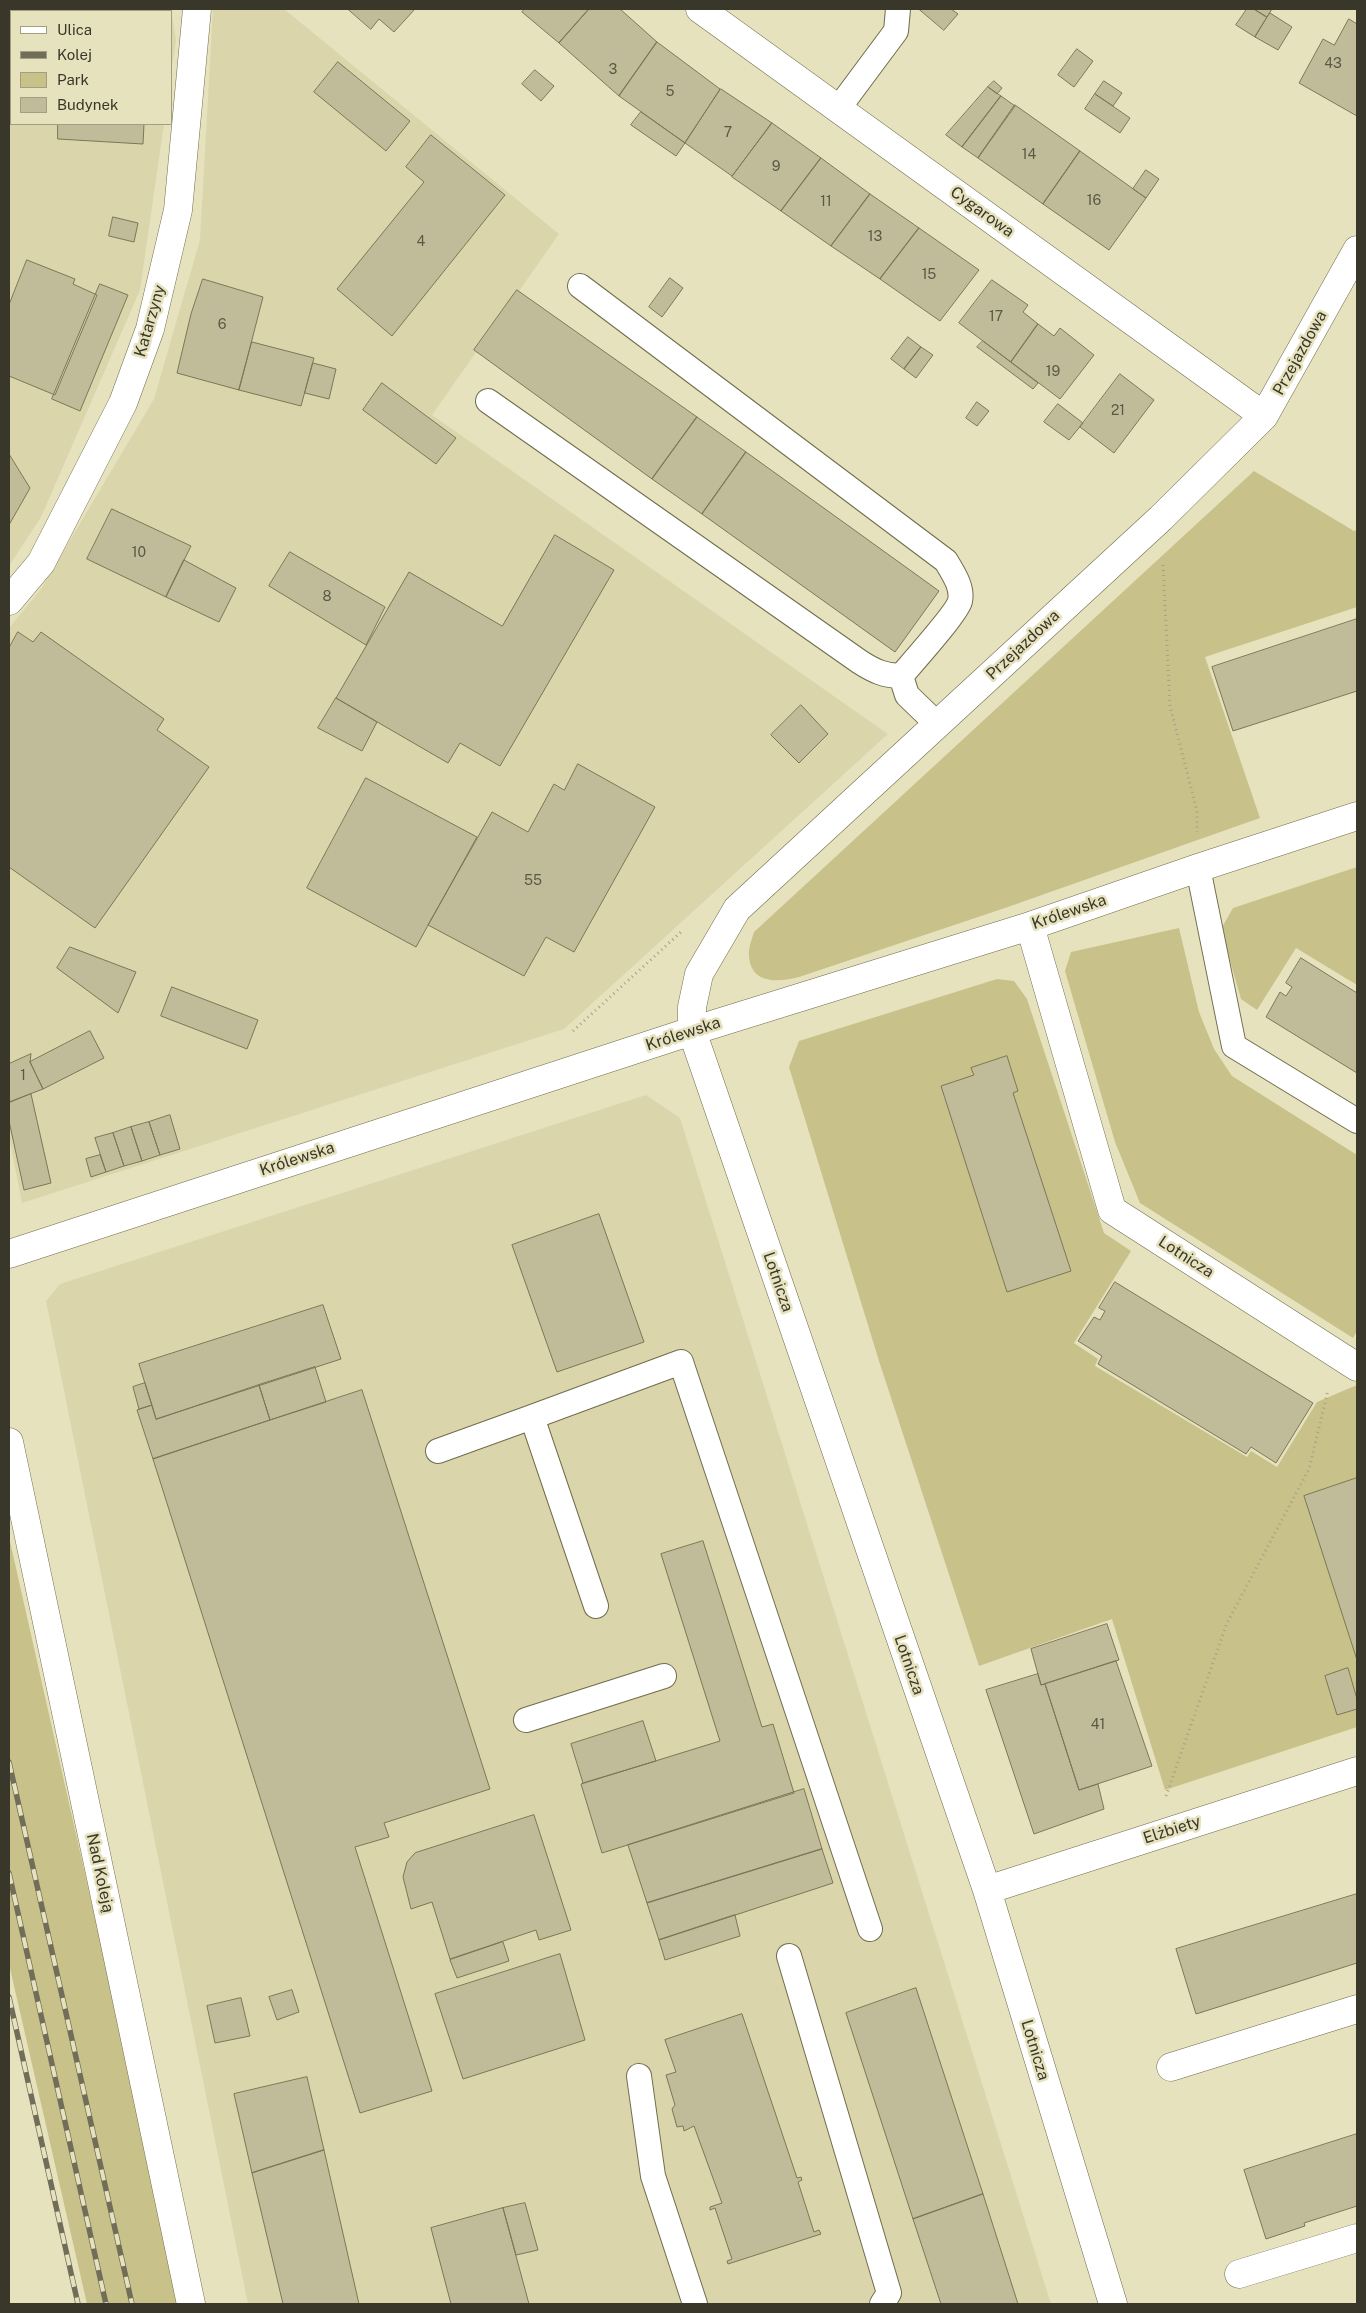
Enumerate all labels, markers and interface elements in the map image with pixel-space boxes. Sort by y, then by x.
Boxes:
legend [10,10,172,125]
text: Ulica [57,21,92,38]
text: Kolej [57,46,92,63]
house number: 43 [1324,56,1342,72]
house number: 3 [609,62,617,78]
text: Park [57,71,89,88]
house number: 5 [666,84,674,100]
text: Budynek [57,96,118,113]
house number: 7 [724,125,732,141]
house number: 14 [1022,147,1036,163]
house number: 9 [772,159,780,175]
street label: Cygarowa [946,182,1018,242]
house number: 16 [1087,193,1101,209]
house number: 11 [820,194,832,210]
house number: 13 [868,229,882,245]
house number: 4 [417,234,425,250]
house number: 15 [922,267,936,283]
street label: Katarzyny [131,283,169,359]
street label: Przejazdowa [1269,307,1331,399]
house number: 17 [989,309,1003,325]
house number: 6 [218,317,226,333]
house number: 19 [1046,364,1060,380]
house number: 21 [1111,403,1125,419]
house number: 10 [132,545,146,561]
house number: 8 [322,589,332,605]
street label: Przejazdowa [982,606,1064,684]
house number: 55 [524,873,542,889]
street label: Królewska [1029,890,1109,934]
street label: Królewska [643,1013,723,1055]
house number: 1 [20,1068,26,1084]
street label: Królewska [257,1138,337,1180]
street label: Lotnicza [1155,1232,1217,1282]
street label: Lotnicza [759,1249,797,1315]
street label: Lotnicza [890,1632,928,1698]
house number: 41 [1091,1717,1105,1733]
street label: Elżbiety [1141,1812,1203,1848]
street label: Nad Koleją [82,1832,118,1914]
street label: Lotnicza [1017,2017,1053,2083]

